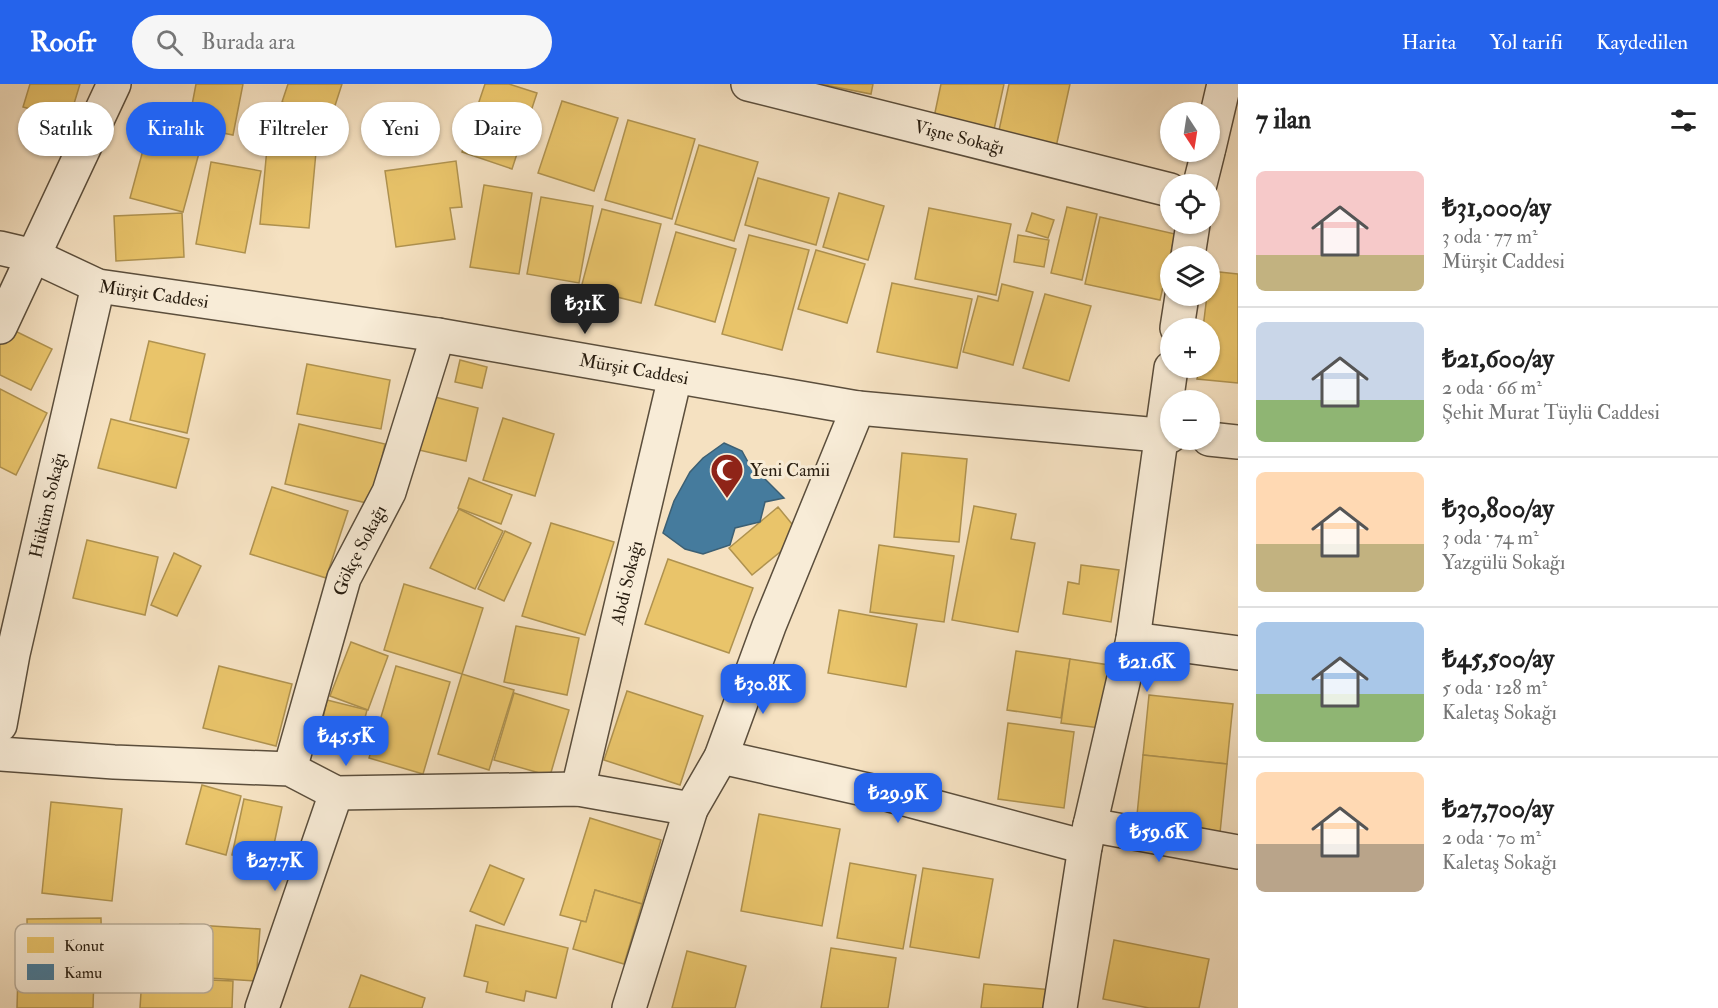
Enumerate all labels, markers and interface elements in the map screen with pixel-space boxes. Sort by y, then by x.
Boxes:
search box [132,15,552,69]
text: Roofr [30,25,96,60]
icon: search [153,26,186,59]
text: Burada ara [201,28,295,56]
text: Harita [1402,29,1456,56]
text: Yol tarifi [1489,29,1563,56]
text: Kaydedilen [1596,29,1688,56]
chip: Satılık [18,102,114,156]
chip: Kiralık [126,102,226,156]
chip: Filtreler [238,102,349,156]
chip: Yeni [361,102,440,156]
chip: Daire [452,102,542,156]
north arrow [1160,102,1220,162]
map controls [1160,102,1220,450]
text: 7 ilan [1256,104,1311,136]
icon: filters [1667,104,1700,137]
street label: Vişne Sokağı [912,115,1007,160]
button: locate [1160,174,1220,234]
text: ₺31,000/ay [1442,192,1551,224]
icon: home [1304,195,1376,267]
text: 3 oda · 77 m² [1442,224,1538,249]
button: layers [1160,246,1220,306]
text: Mürşit Caddesi [1442,249,1565,274]
street label: Mürşit Caddesi [97,275,210,313]
pin: ₺31K [549,284,621,335]
text: ₺31K [565,291,605,316]
button: + [1160,318,1220,378]
text: ₺21,600/ay [1442,343,1554,375]
icon: home [1304,346,1376,418]
street label: Mürşit Caddesi [578,348,691,390]
text: 2 oda · 66 m² [1442,375,1542,400]
button: − [1160,390,1220,450]
text: Şehit Murat Tüylü Caddesi [1442,400,1660,425]
street label: Hüküm Sokağı [24,450,71,560]
mosque icon: Yeni Camii [709,452,745,499]
place label: Yeni Camii [750,459,830,482]
text: ₺30,800/ay [1442,493,1554,525]
icon: home [1304,496,1376,568]
street label: Gökçe Sokağı [328,501,392,598]
text: 3 oda · 74 m² [1442,525,1539,550]
street label: Abdi Sokağı [605,538,648,628]
text: Yazgülü Sokağı [1442,550,1565,575]
pin: ₺21.6K [1098,642,1196,693]
text: ₺45,500/ay [1442,643,1554,675]
icon: home [1304,646,1376,718]
text: ₺21.6K [1119,649,1175,674]
pin: ₺30.8K [714,664,812,715]
text: ₺30.8K [735,671,791,696]
text: 5 oda · 128 m² [1442,675,1547,700]
text: Kaletaş Sokağı [1442,700,1557,725]
pin: ₺45.5K [297,716,395,767]
text: ₺45.5K [318,723,375,748]
pin: ₺29.9K [849,773,947,824]
text: ₺29.9K [868,780,928,805]
text: ₺27,700/ay [1442,793,1554,825]
icon: home [1304,796,1376,868]
pin: ₺59.6K [1110,812,1208,863]
text: ₺59.6K [1130,819,1188,844]
text: 2 oda · 70 m² [1442,825,1541,850]
pin: ₺27.7K [226,841,324,892]
text: ₺27.7K [247,848,303,873]
text: Kaletaş Sokağı [1442,850,1557,875]
legend [15,924,213,993]
text: Konut [64,936,104,956]
text: Kamu [64,963,102,983]

